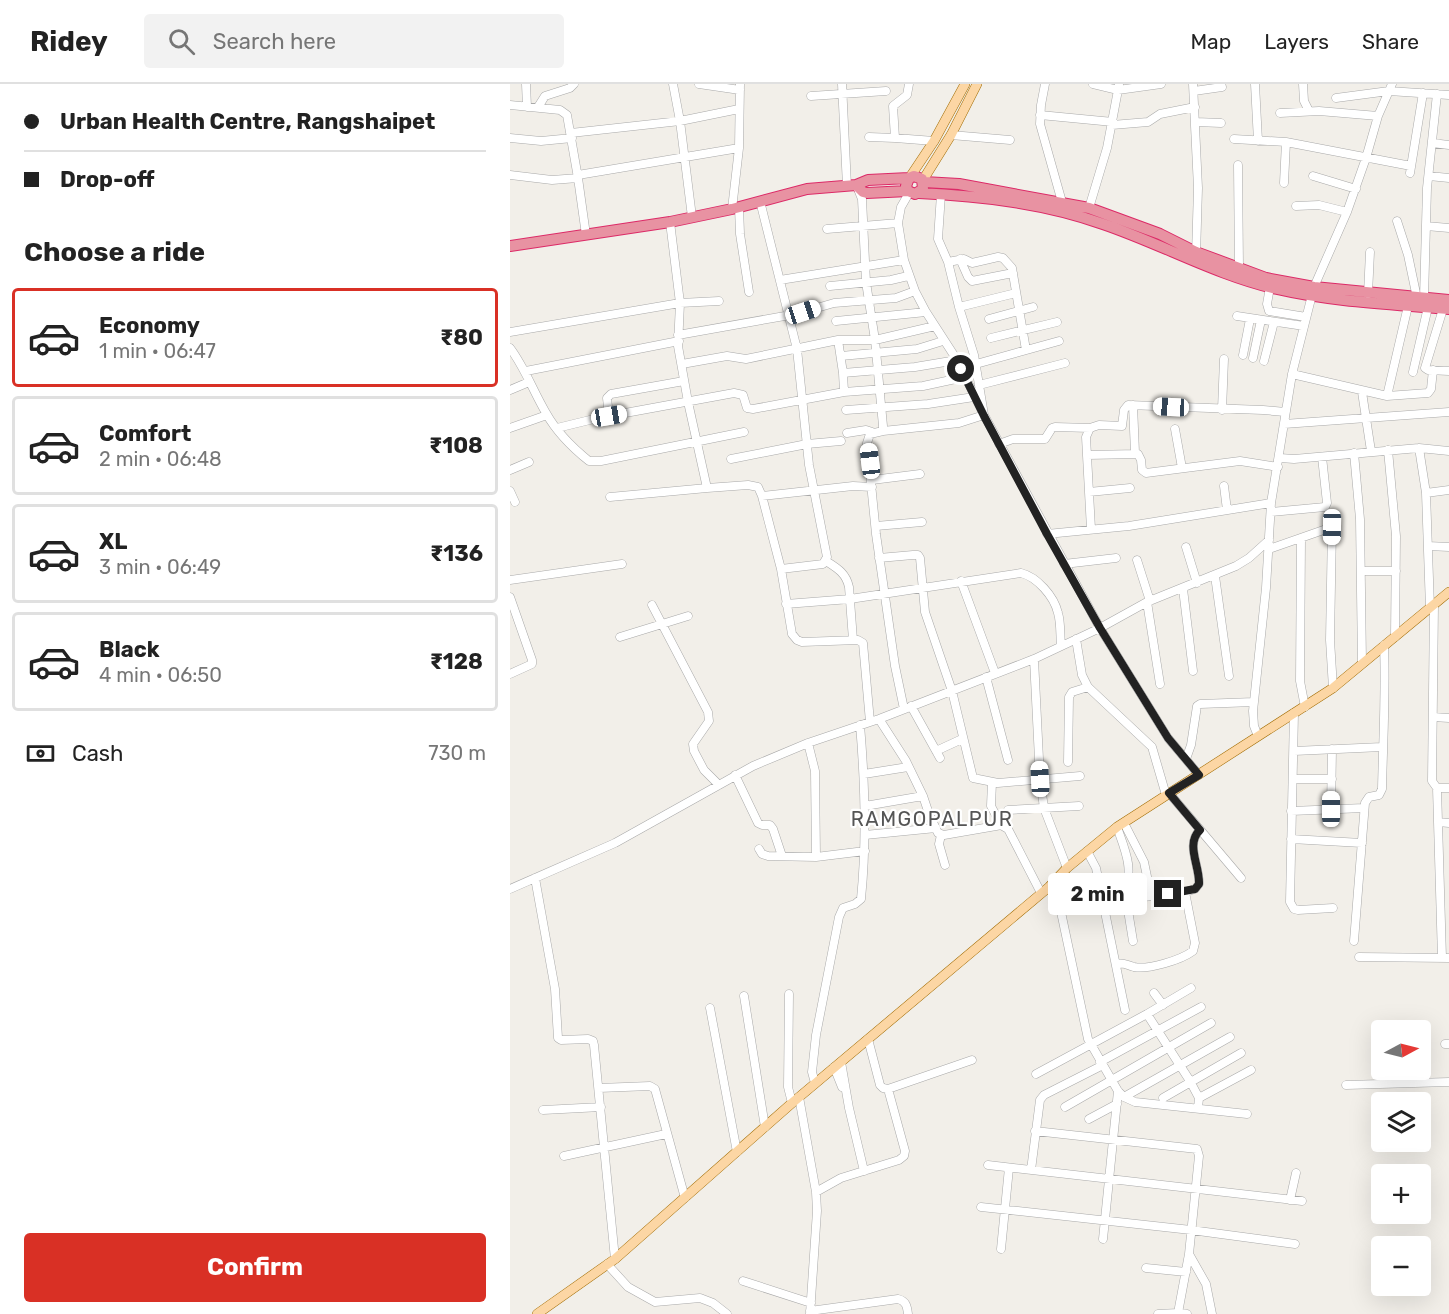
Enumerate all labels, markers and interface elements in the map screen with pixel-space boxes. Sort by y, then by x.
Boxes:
search box [144,14,564,68]
text: Ridey [30,25,108,58]
icon: search [165,25,198,58]
text: Search here [213,28,336,55]
text: Map [1190,29,1231,54]
text: Layers [1264,29,1329,54]
text: Share [1362,29,1419,54]
text: Urban Health Centre, Rangshaipet [60,108,435,135]
text: Drop-off [60,166,155,193]
text: Choose a ride [24,236,205,268]
car [783,298,823,326]
icon: car [27,311,81,365]
text: Economy [99,312,200,339]
text: ₹80 [440,324,483,351]
text: 1 min · 06:47 [99,339,216,363]
route start [947,355,974,382]
car [1153,397,1189,417]
car [590,404,628,428]
icon: car [27,419,81,473]
text: Comfort [99,420,191,447]
text: ₹108 [429,432,483,459]
car [859,442,881,480]
text: 2 min · 06:48 [99,447,222,471]
car [1323,509,1341,545]
icon: car [27,527,81,581]
text: XL [99,528,127,555]
text: ₹136 [430,540,483,567]
text: 3 min · 06:49 [99,555,221,579]
icon: car [27,635,81,689]
text: Black [99,636,160,663]
text: ₹128 [430,648,483,675]
text: 4 min · 06:50 [99,663,222,687]
icon: cash [24,737,57,770]
text: Cash [72,740,123,767]
text: 730 m [428,741,486,765]
car [1030,761,1050,797]
car [1322,791,1340,827]
district label: RAMGOPALPUR [851,807,1013,831]
callout: 2 min [1048,873,1147,915]
route end [1154,880,1181,907]
text: 2 min [1070,882,1125,906]
north arrow [1371,1020,1431,1080]
map controls [1371,1020,1431,1296]
button: layers [1371,1092,1431,1152]
button: + [1371,1164,1431,1224]
button: Confirm [24,1233,486,1302]
button: − [1371,1236,1431,1296]

